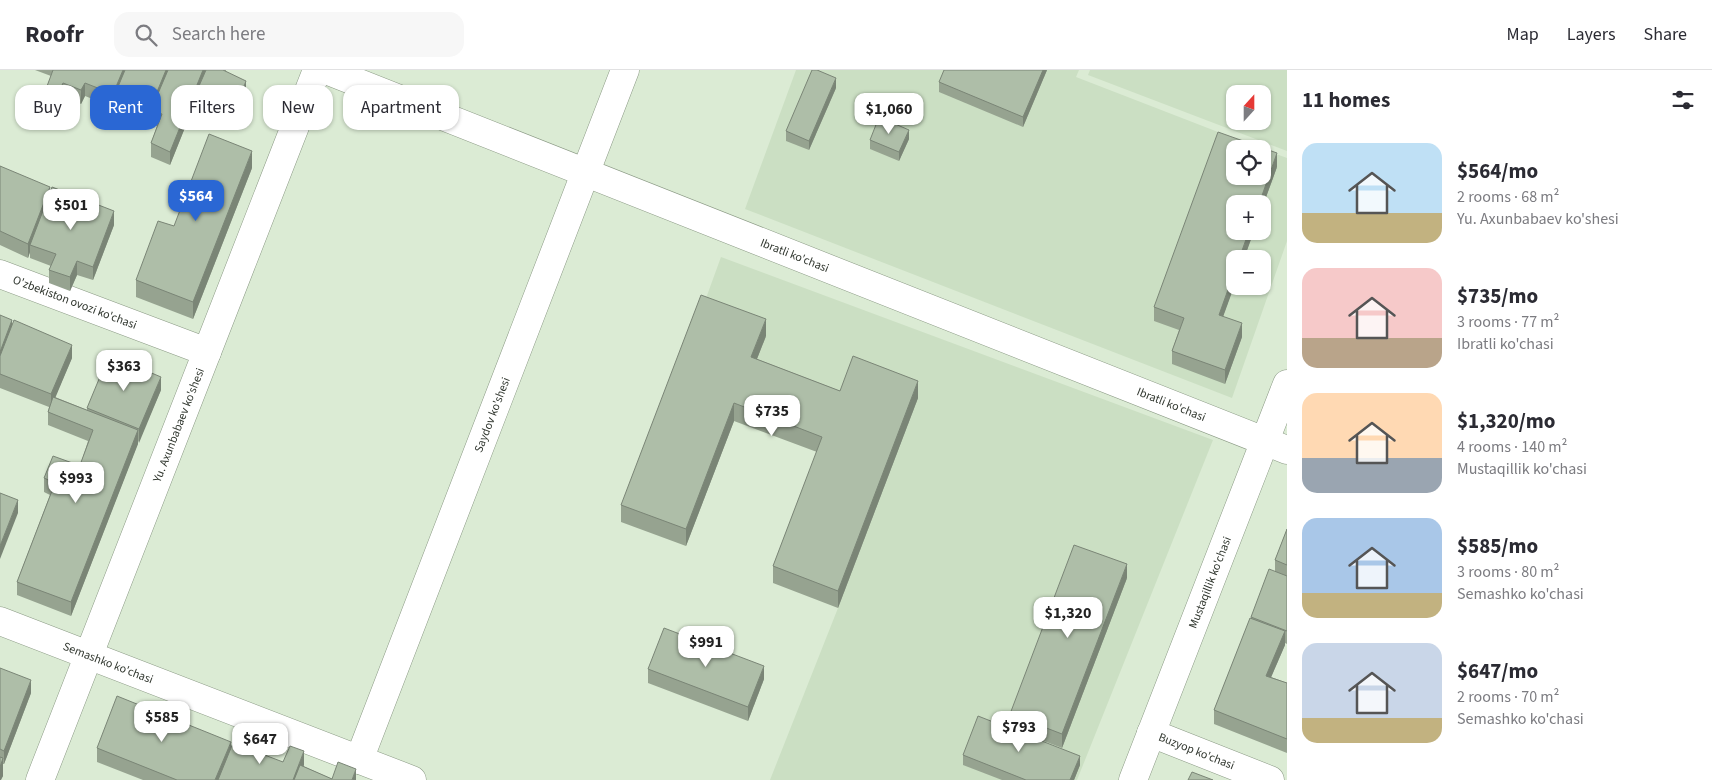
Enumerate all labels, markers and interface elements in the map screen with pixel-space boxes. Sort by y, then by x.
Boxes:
search box [114,12,464,57]
text: Roofr [25,17,84,52]
icon: search [132,21,160,49]
text: Search here [172,21,265,48]
text: Map [1507,22,1539,47]
text: Layers [1567,22,1616,47]
text: Share [1644,22,1687,47]
chip: Buy [15,85,80,130]
chip: Rent [90,85,161,130]
chip: Filters [171,85,253,130]
chip: New [263,85,333,130]
chip: Apartment [343,85,459,130]
north arrow [1226,85,1271,130]
map controls [1226,85,1271,295]
text: 11 homes [1302,85,1390,115]
icon: filters [1669,86,1697,114]
pin: $1,060 [848,92,930,135]
text: $1,060 [865,98,913,120]
button: locate [1226,140,1271,185]
text: $564/mo [1457,156,1538,186]
icon: home [1342,163,1402,223]
pin: $564 [166,180,226,222]
text: $564 [179,185,213,207]
text: 2 rooms · 68 m² [1457,186,1559,208]
pin: $501 [41,189,101,231]
text: $501 [54,194,88,216]
button: + [1226,195,1271,240]
text: Yu. Axunbabaev ko'shesi [1457,208,1619,230]
street label: Ibratli ko'chasi [758,235,831,277]
button: − [1226,250,1271,295]
street label: O'zbekiston ovozi ko'chasi [10,272,139,334]
text: $735/mo [1457,281,1538,311]
icon: home [1342,288,1402,348]
text: 3 rooms · 77 m² [1457,311,1559,333]
text: Ibratli ko'chasi [1457,333,1554,355]
pin: $363 [94,350,154,392]
text: $363 [107,355,141,377]
street label: Yu. Axunbabaev ko'shesi [149,366,209,486]
street label: Saydov ko'shesi [470,375,515,455]
street label: Ibratli ko'chasi [1134,383,1208,426]
pin: $735 [742,394,802,437]
text: $735 [755,400,789,422]
text: $1,320/mo [1457,406,1556,436]
icon: home [1342,413,1402,473]
text: 4 rooms · 140 m² [1457,436,1567,458]
text: Mustaqillik ko'chasi [1457,458,1587,480]
pin: $993 [46,462,106,504]
text: $993 [59,467,93,489]
text: $585/mo [1457,531,1538,561]
street label: Mustaqillik ko'chasi [1185,534,1236,631]
icon: home [1342,538,1402,598]
text: 3 rooms · 80 m² [1457,561,1559,583]
text: Semashko ko'chasi [1457,583,1584,605]
pin: $1,320 [1027,596,1109,639]
text: $1,320 [1044,602,1092,624]
pin: $991 [676,626,736,668]
text: $991 [689,631,723,653]
street label: Semashko ko'chasi [61,638,156,688]
text: $647/mo [1457,656,1538,686]
icon: home [1342,663,1402,723]
text: 2 rooms · 70 m² [1457,686,1559,708]
pin: $585 [132,700,192,743]
text: $585 [145,706,179,728]
text: Semashko ko'chasi [1457,708,1584,730]
pin: $793 [989,710,1049,753]
text: $793 [1002,716,1036,738]
pin: $647 [230,722,290,765]
text: $647 [243,728,277,750]
street label: Buzyop ko'chasi [1156,729,1237,774]

